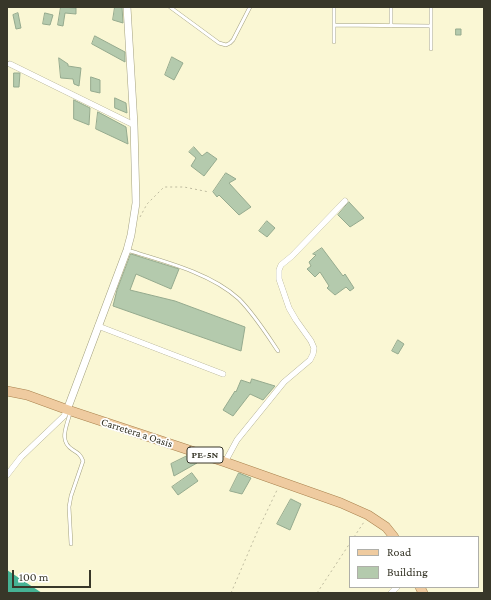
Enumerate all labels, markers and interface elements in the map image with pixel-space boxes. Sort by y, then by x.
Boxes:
street label: Carretera a Oasis [100,415,174,451]
road number: PE-5N [187,447,223,463]
legend [349,536,479,588]
text: Road [387,545,411,559]
scale bar [14,562,93,588]
text: Building [387,565,428,579]
text: 100 m [19,570,48,584]

